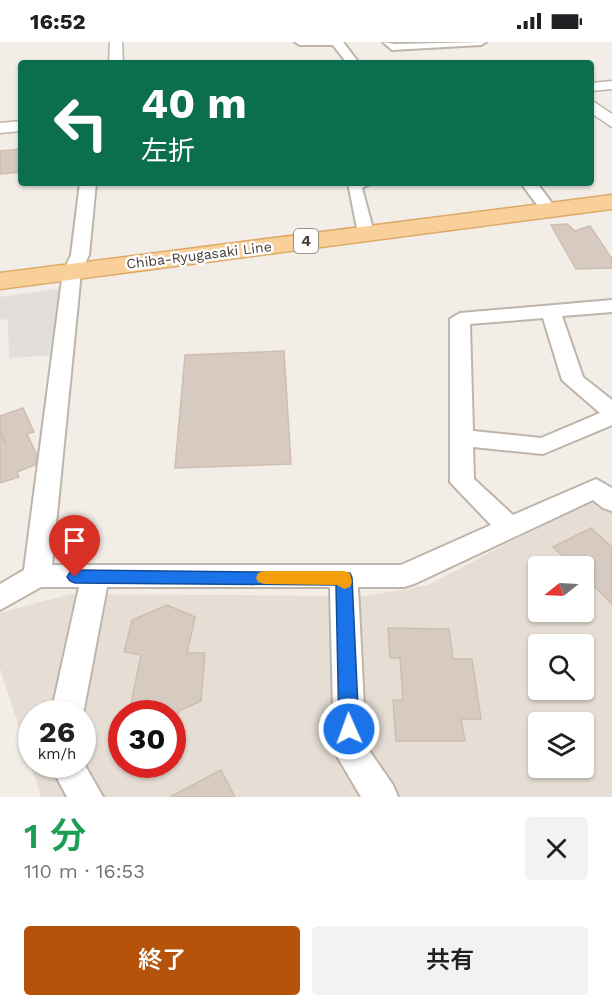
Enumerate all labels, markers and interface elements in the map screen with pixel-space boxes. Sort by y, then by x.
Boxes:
text: 16:52 [30,9,86,34]
text: 40 m [141,79,247,128]
icon: left [42,84,120,162]
text: 左折 [141,135,195,167]
road number: 4 [294,229,318,253]
street label: Chiba-Ryugasaki Line [125,238,273,272]
pin [49,515,100,577]
icon: arrive [58,524,91,557]
north arrow [528,556,594,622]
map controls [528,556,594,778]
button: search [528,634,594,700]
position arrow [317,697,381,761]
speed limit sign: 30 [108,700,186,778]
button: layers [528,712,594,778]
text: 26 [39,714,75,749]
text: km/h [38,745,76,763]
text: 1 分 [24,815,86,857]
button: close [525,817,588,880]
text: 110 m · 16:53 [24,859,145,883]
button: 終了 [24,926,300,995]
button: 共有 [312,926,588,995]

